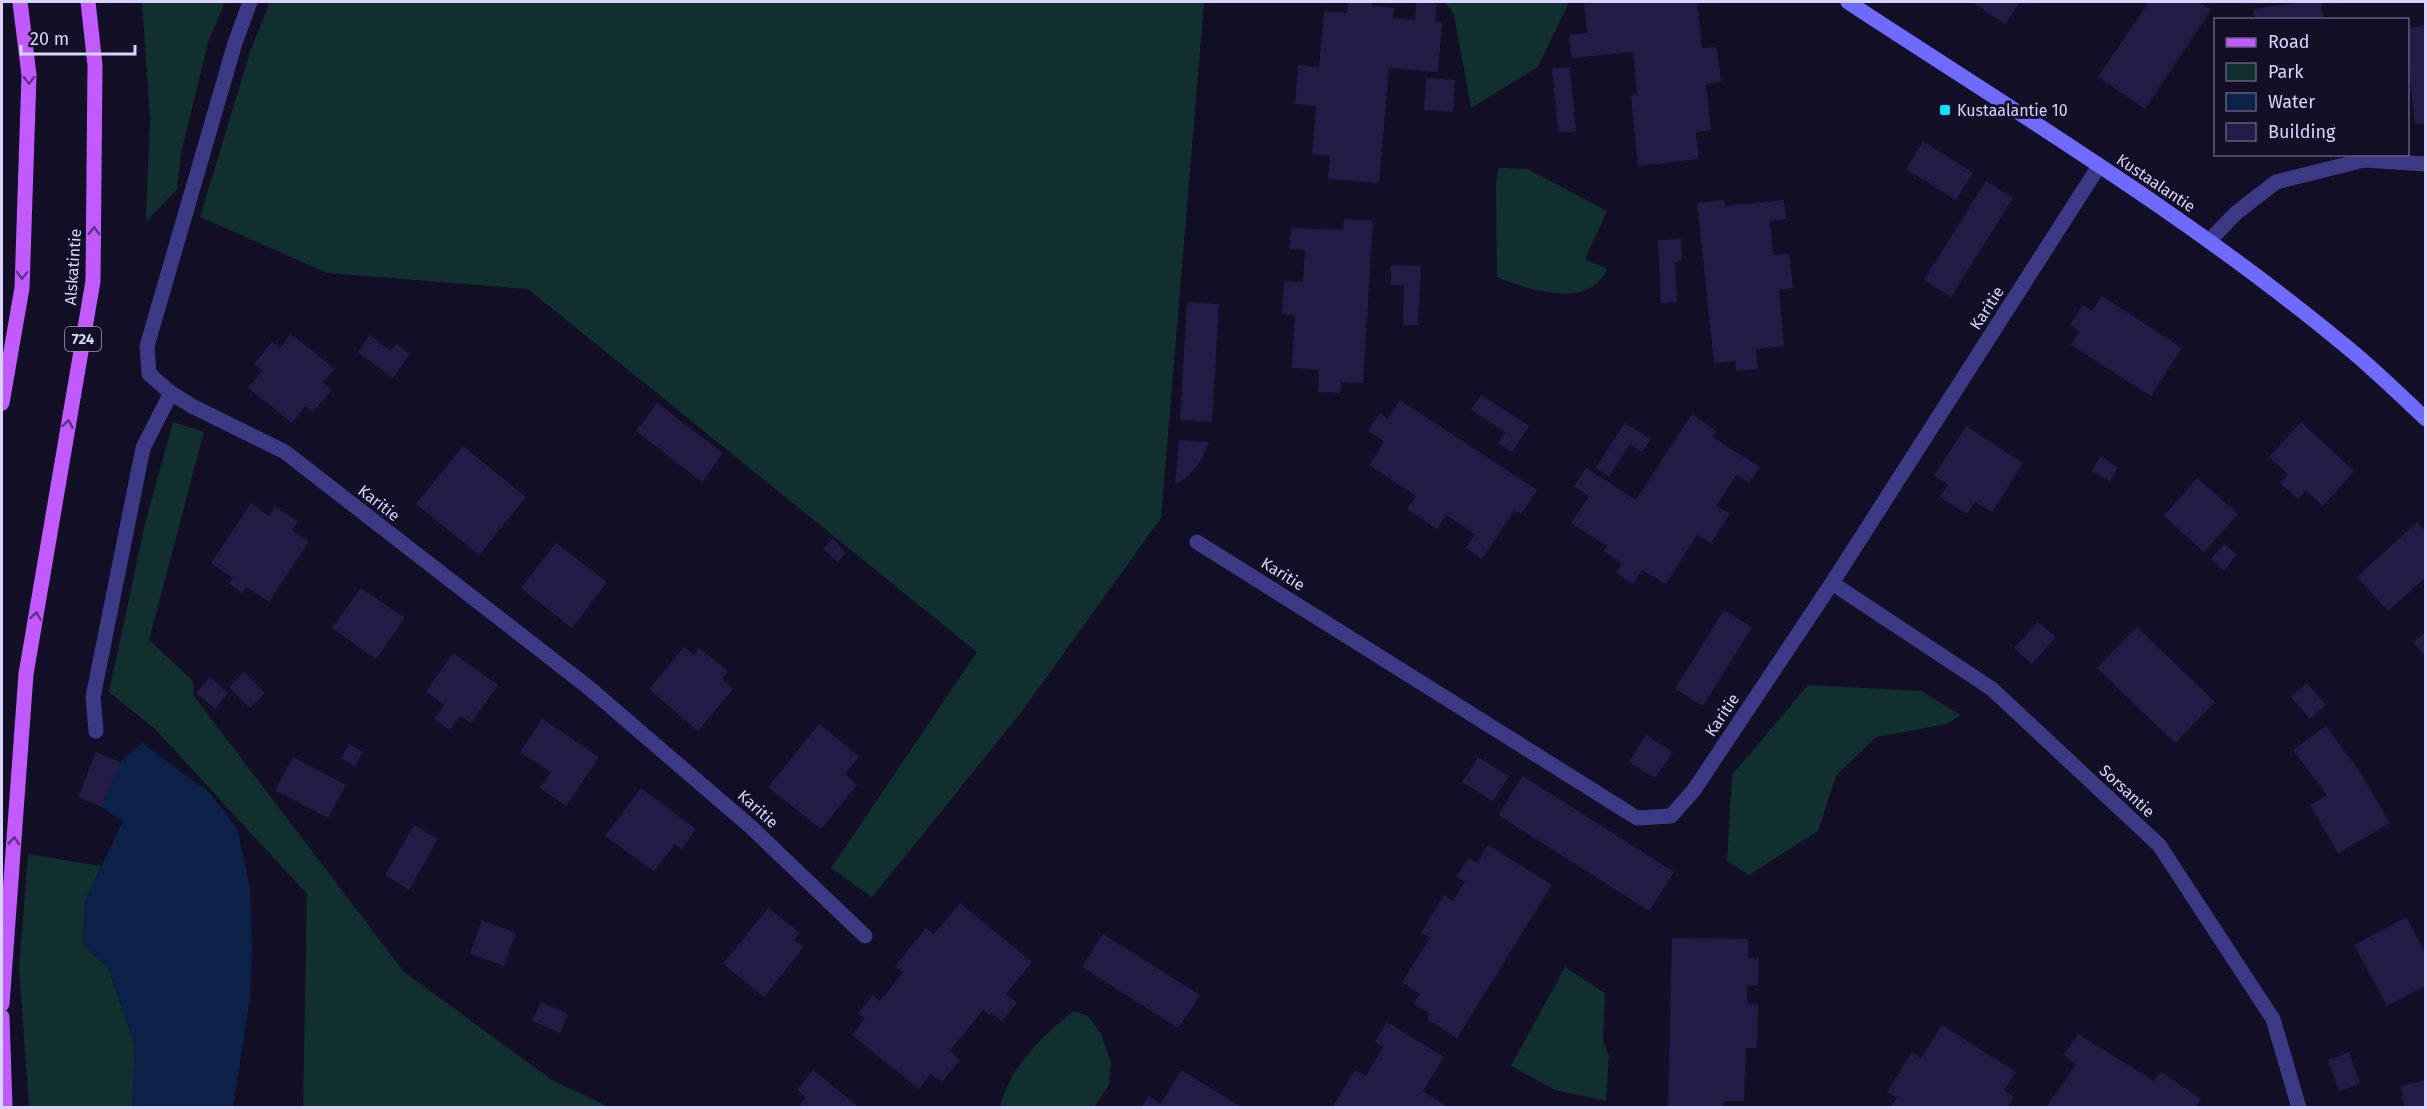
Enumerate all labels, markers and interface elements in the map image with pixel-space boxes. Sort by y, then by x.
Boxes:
scale bar [21,18,135,56]
legend [2214,18,2409,156]
text: 20 m [30,28,69,50]
text: Road [2268,31,2310,53]
text: Park [2268,61,2304,83]
one-way arrow [23,76,35,85]
text: Water [2268,91,2315,113]
place label: Kustaalantie 10 [1957,101,2068,120]
marker: Kustaalantie 10 [1938,103,1952,117]
text: Building [2268,121,2336,143]
street label: Kustaalantie [2113,150,2199,216]
one-way arrow [88,226,100,235]
street label: Alskatintie [61,228,85,306]
one-way arrow [16,271,28,280]
street label: Karitie [1966,283,2008,333]
road number: 724 [65,327,101,351]
one-way arrow [62,419,74,428]
street label: Karitie [354,481,404,525]
street label: Karitie [1258,553,1308,595]
one-way arrow [29,611,42,621]
street label: Karitie [1701,690,1743,740]
street label: Sorsantie [2096,761,2158,821]
street label: Karitie [734,786,782,832]
one-way arrow [7,836,20,845]

